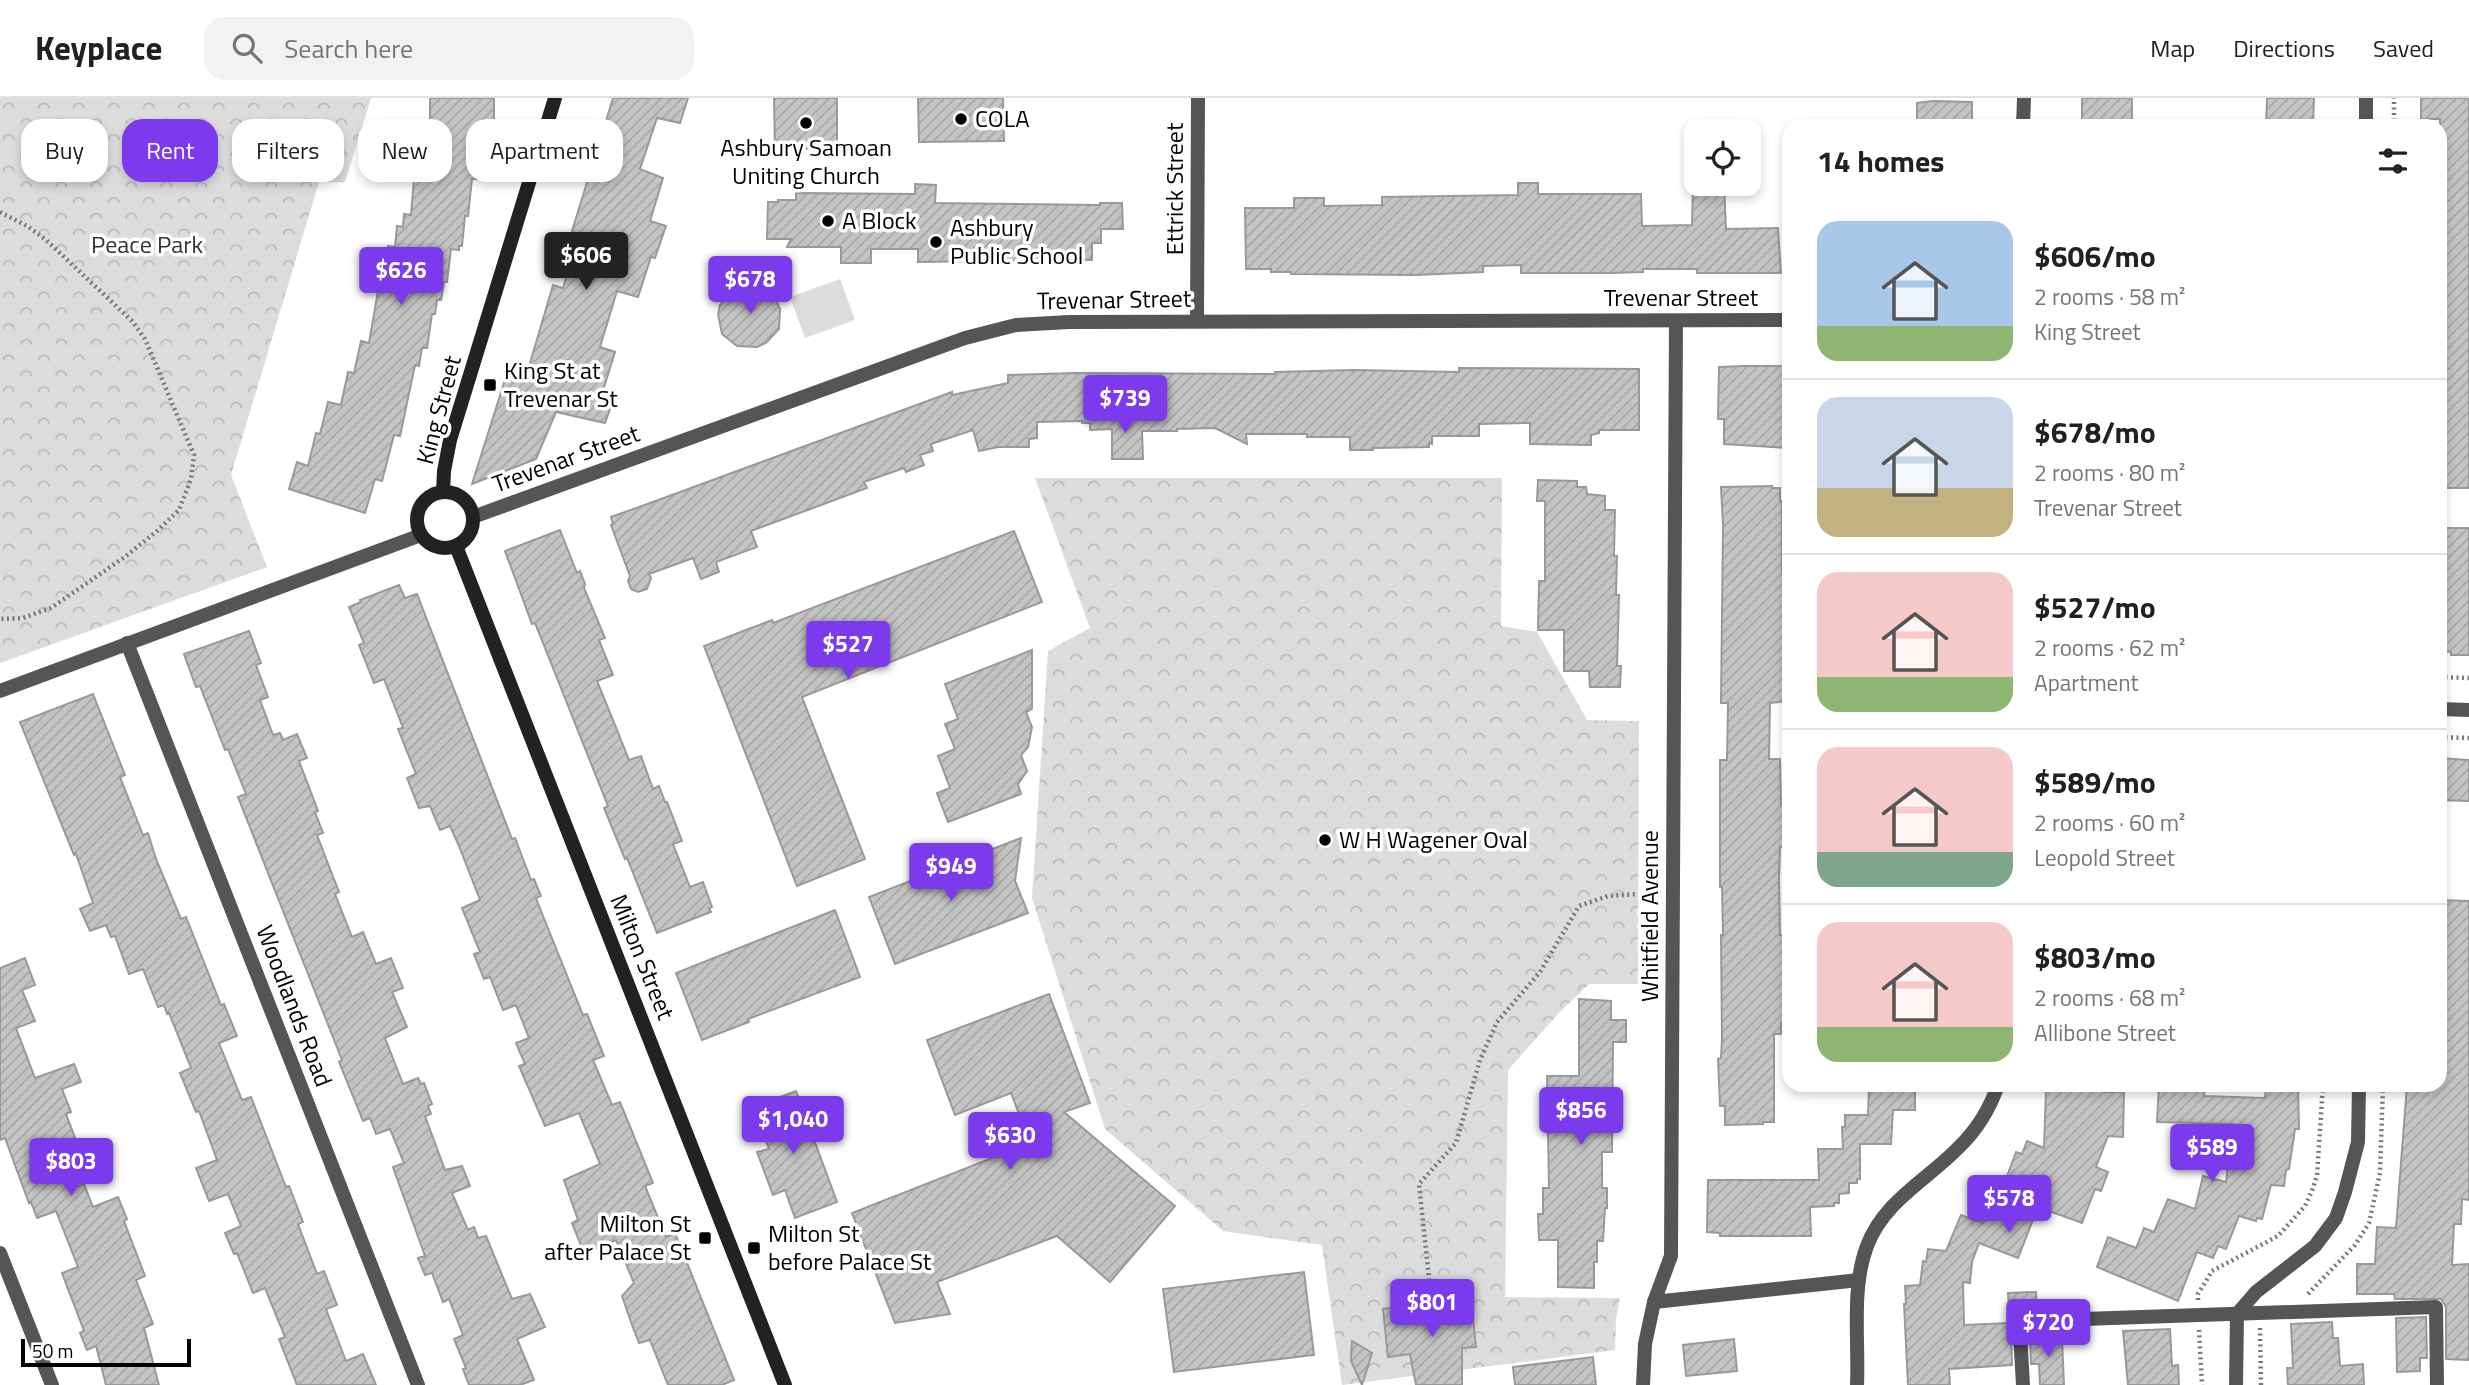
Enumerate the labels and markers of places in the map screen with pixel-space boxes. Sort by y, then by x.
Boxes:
place label: COLA [975,100,1029,136]
marker: COLA [953,111,969,127]
marker: Ashbury Samoan Uniting Church [798,115,814,131]
place label: Ashbury Samoan Uniting Church [720,129,892,193]
place label: A Block [842,202,917,238]
place label: Ashbury Public School [950,209,1083,273]
marker: A Block [820,213,836,229]
pin: $606 [545,232,627,292]
marker: Ashbury Public School [928,234,944,250]
pin: $626 [360,248,442,307]
pin: $678 [709,256,791,316]
place label: King St at Trevenar St [504,352,618,416]
pin: $739 [1084,376,1166,435]
marker: King St at Trevenar St [482,377,498,393]
pin: $527 [807,622,889,681]
place label: W H Wagener Oval [1339,821,1528,857]
marker: W H Wagener Oval [1317,832,1333,848]
pin: $949 [910,844,992,903]
pin: $856 [1540,1088,1622,1147]
pin: $1,040 [736,1096,850,1156]
pin: $630 [969,1112,1051,1172]
pin: $589 [2171,1124,2253,1184]
pin: $803 [30,1138,112,1198]
pin: $578 [1968,1176,2050,1235]
place label: Milton St after Palace St [544,1205,692,1269]
place label: Milton St before Palace St [768,1215,932,1279]
marker: Milton St after Palace St [697,1230,713,1246]
marker: Milton St before Palace St [746,1240,762,1256]
pin: $801 [1391,1280,1473,1339]
pin: $720 [2007,1300,2089,1359]

